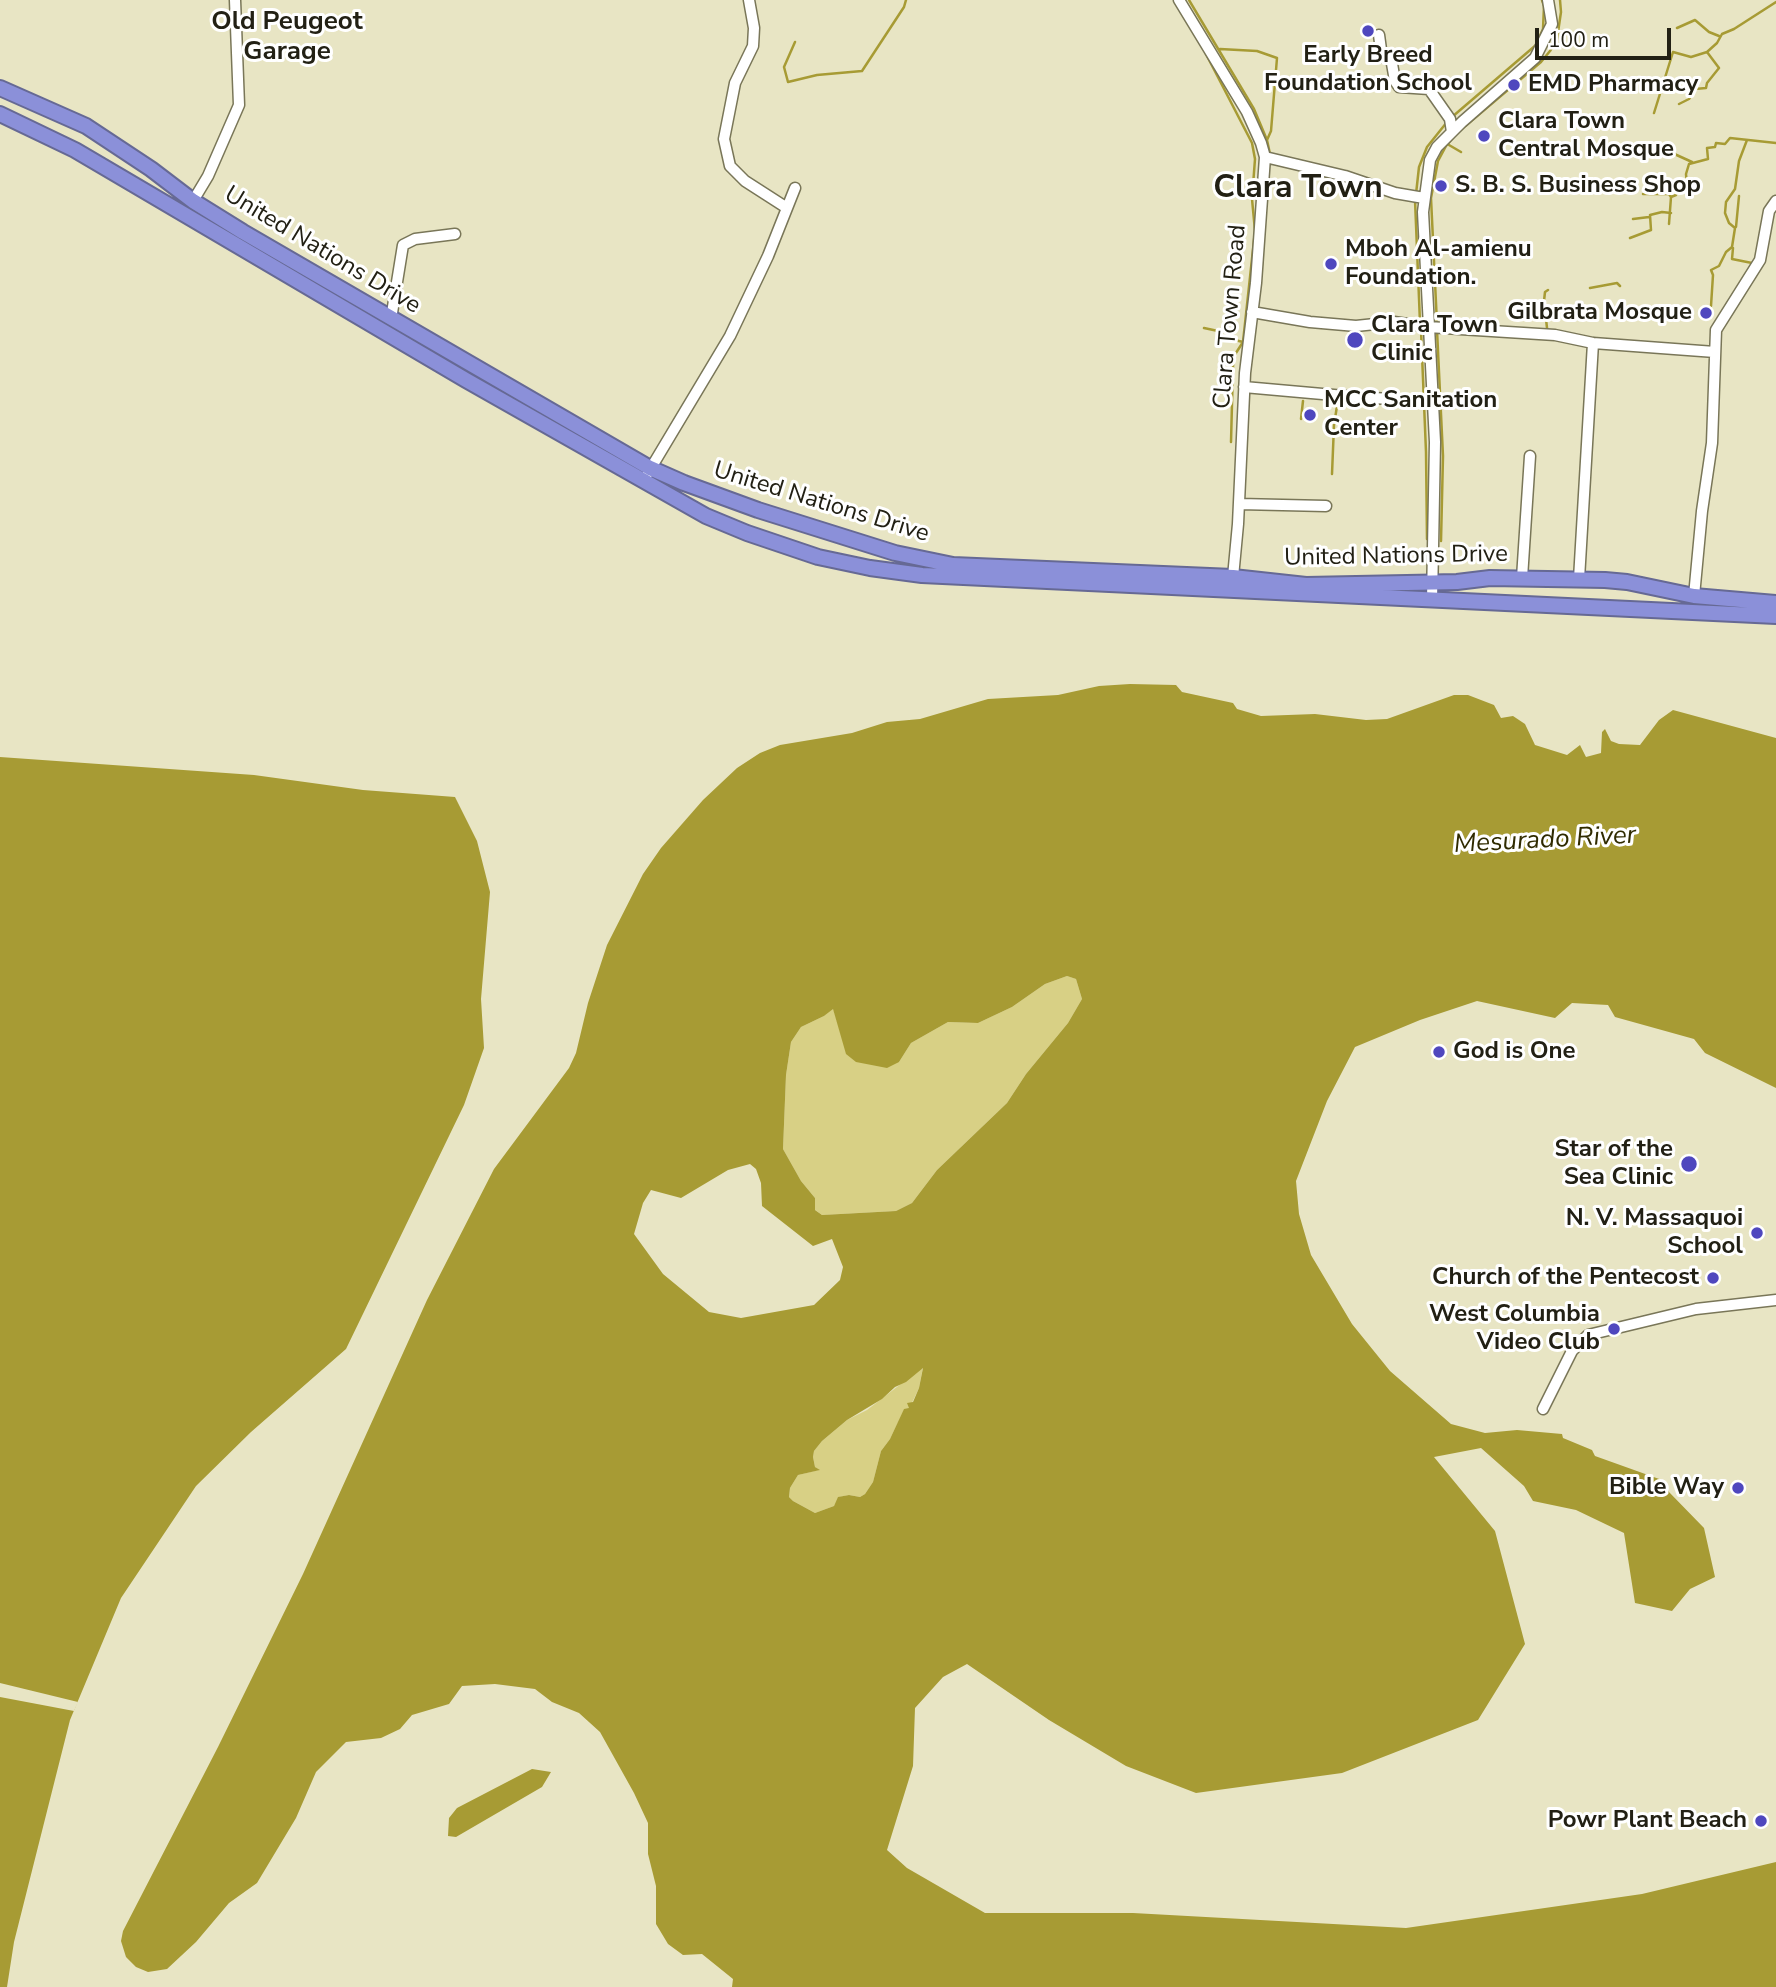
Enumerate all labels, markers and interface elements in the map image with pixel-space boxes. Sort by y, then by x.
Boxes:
district label: Old Peugeot Garage [211,7,363,68]
scale bar [1538,14,1674,58]
marker: Early Breed Foundation School [1360,23,1376,39]
text: 100 m [1548,26,1609,54]
place label: Early Breed Foundation School [1264,42,1472,98]
place label: EMD Pharmacy [1528,71,1698,99]
marker: EMD Pharmacy [1506,77,1522,93]
place label: Clara Town Central Mosque [1498,108,1674,164]
marker: Clara Town Central Mosque [1476,128,1492,144]
district label: Clara Town [1213,170,1383,208]
place label: S. B. S. Business Shop [1455,172,1701,200]
marker: S. B. S. Business Shop [1433,178,1449,194]
street label: United Nations Drive [219,181,425,321]
street label: Clara Town Road [1209,224,1253,410]
place label: Mboh Al-amienu Foundation. [1345,236,1532,292]
marker: Mboh Al-amienu Foundation. [1323,256,1339,272]
place label: Gilbrata Mosque [1507,299,1692,327]
marker: Gilbrata Mosque [1698,305,1714,321]
place label: Clara Town Clinic [1371,312,1498,368]
marker: Clara Town Clinic [1345,330,1365,350]
place label: MCC Sanitation Center [1324,387,1497,443]
marker: MCC Sanitation Center [1302,407,1318,423]
street label: United Nations Drive [710,456,932,550]
street label: United Nations Drive [1284,541,1508,573]
water label: Mesurado River [1453,821,1637,861]
place label: God is One [1453,1038,1576,1066]
marker: God is One [1431,1044,1447,1060]
place label: Star of the Sea Clinic [1555,1136,1673,1192]
marker: Star of the Sea Clinic [1679,1154,1699,1174]
place label: N. V. Massaquoi School [1566,1205,1743,1261]
marker: N. V. Massaquoi School [1749,1225,1765,1241]
place label: Church of the Pentecost [1432,1264,1699,1292]
marker: Church of the Pentecost [1705,1270,1721,1286]
place label: West Columbia Video Club [1429,1301,1600,1357]
marker: West Columbia Video Club [1606,1321,1622,1337]
place label: Bible Way [1609,1474,1724,1502]
marker: Bible Way [1730,1480,1746,1496]
place label: Powr Plant Beach [1548,1807,1747,1835]
marker: Powr Plant Beach [1753,1813,1769,1829]

